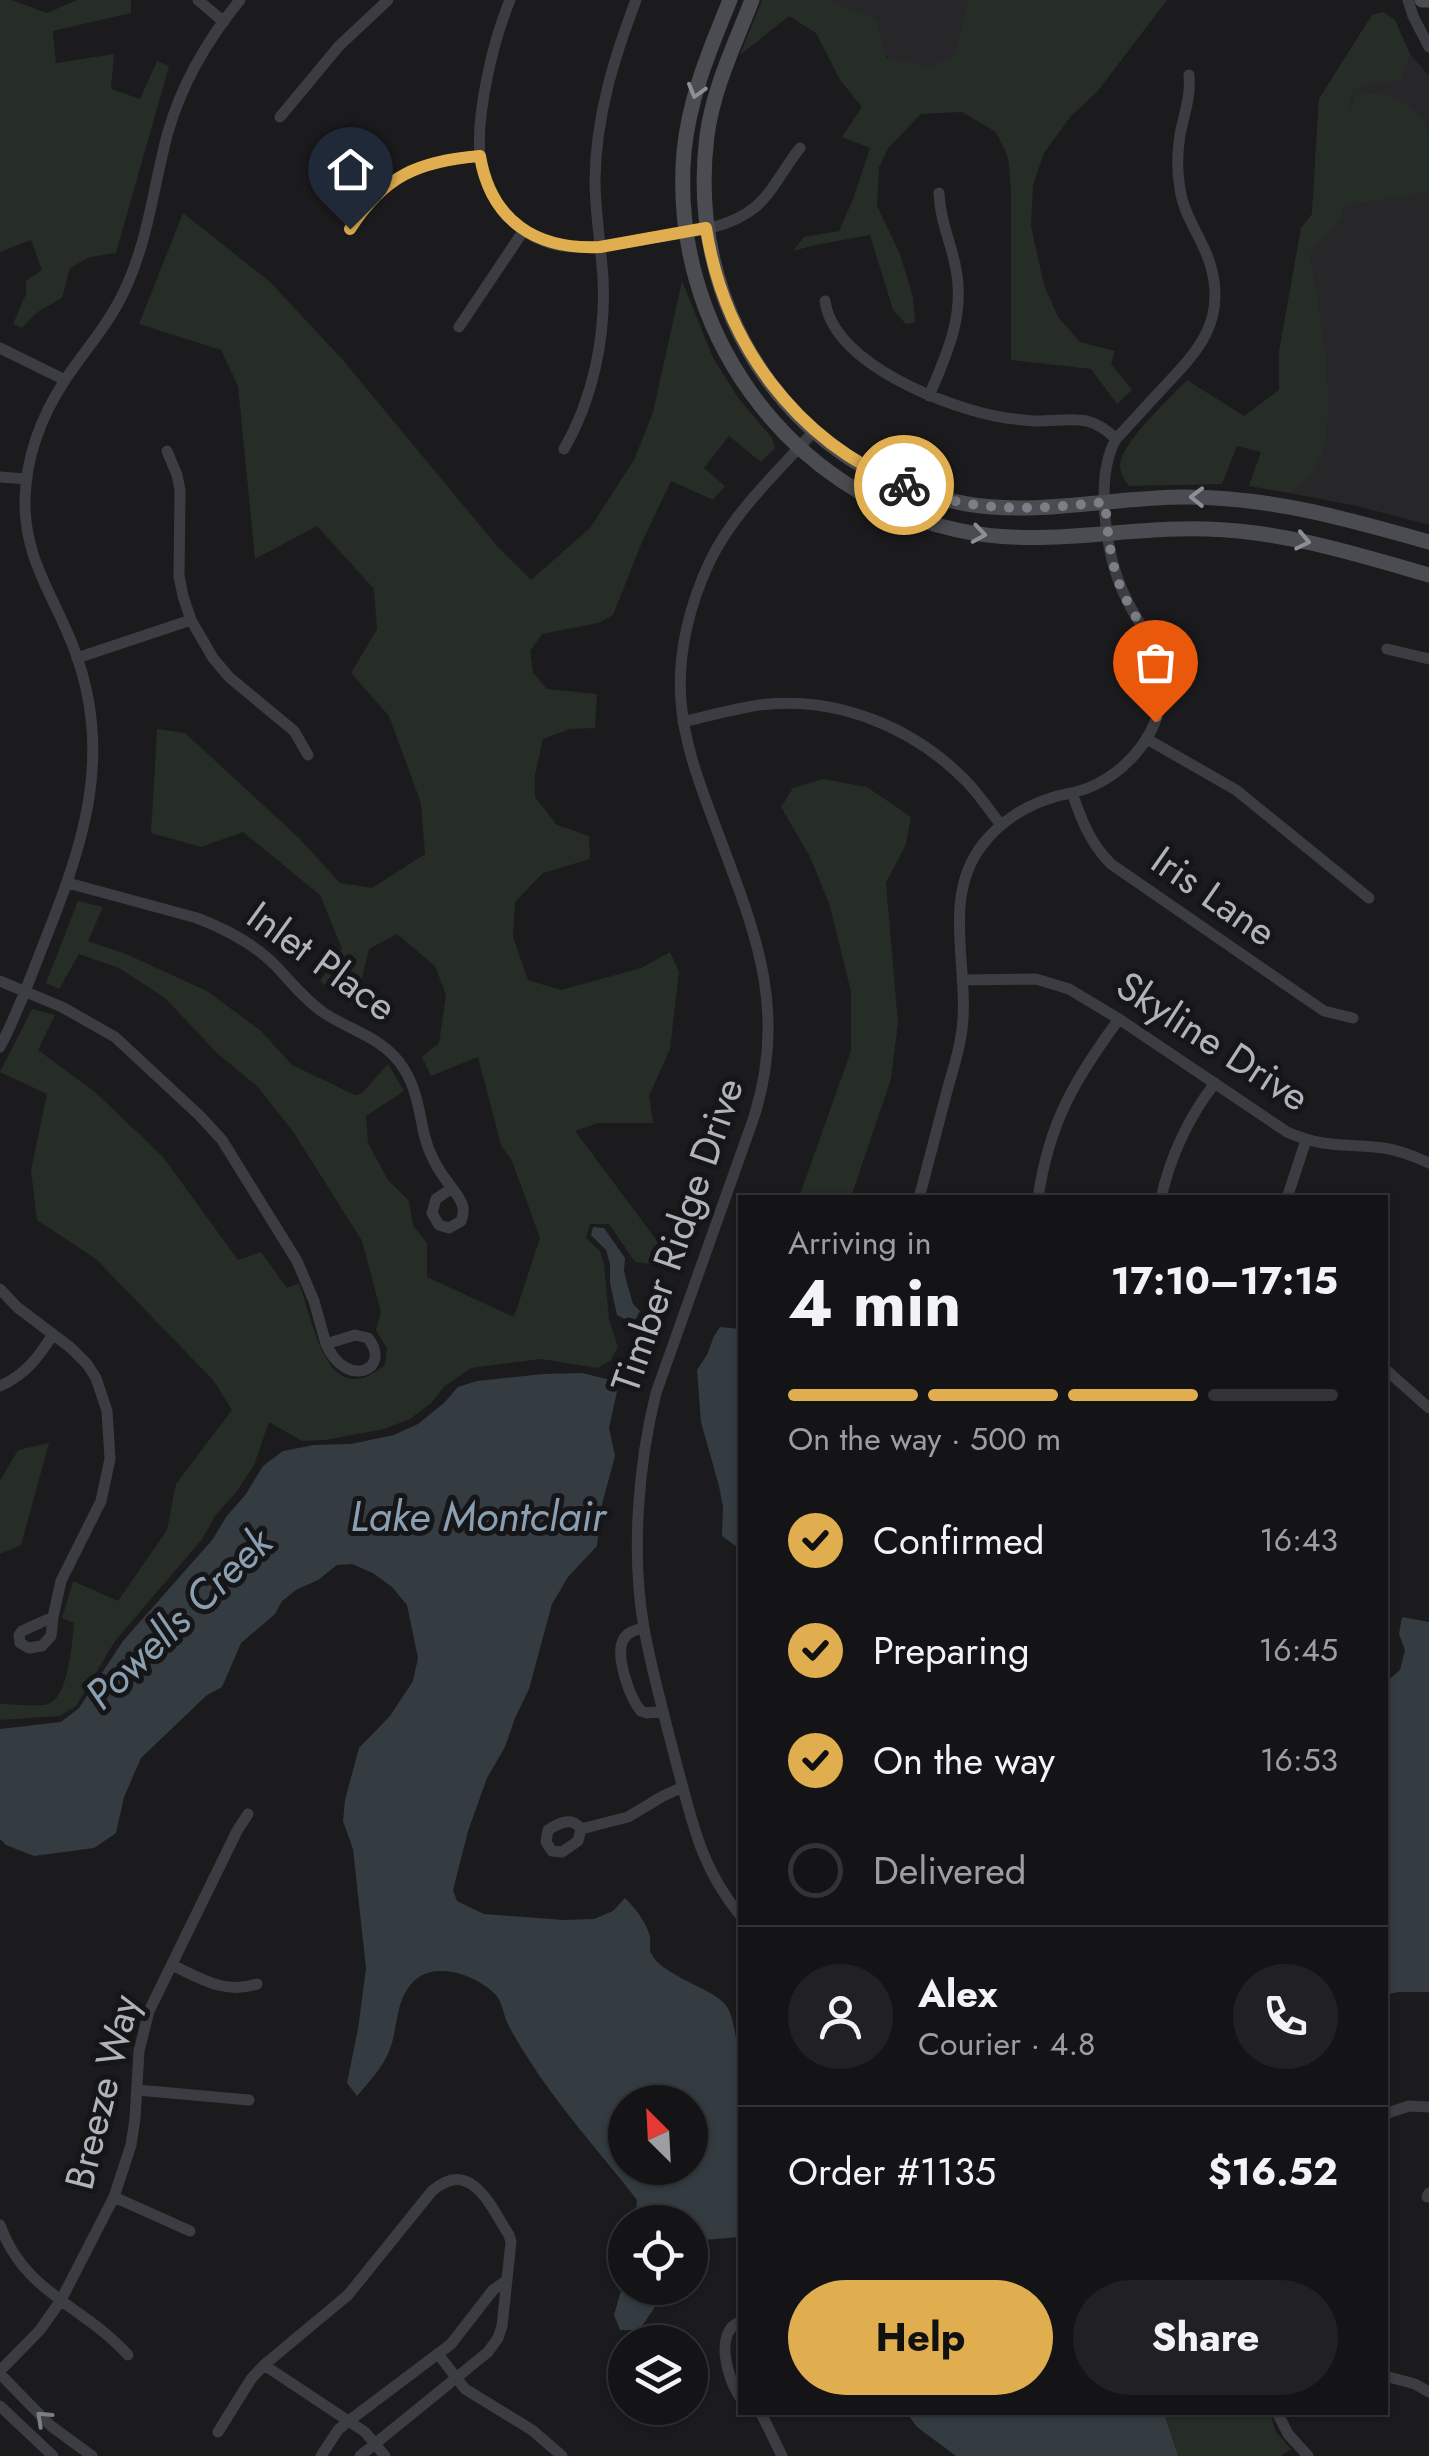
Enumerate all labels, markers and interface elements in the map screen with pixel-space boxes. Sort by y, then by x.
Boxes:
one-way arrow [687,82,708,100]
pin [308,127,393,230]
icon: home [323,142,378,197]
courier [854,435,954,535]
icon: bike [877,458,932,513]
one-way arrow [1188,486,1204,508]
one-way arrow [971,523,988,544]
one-way arrow [1294,529,1311,550]
pin [1113,620,1198,723]
icon: bag [1128,635,1183,690]
street label: Iris Lane [1140,832,1288,960]
street label: Inlet Place [235,887,409,1035]
street label: Skyline Drive [1105,957,1321,1125]
street label: Timber Ridge Drive [596,1070,758,1400]
text: Arriving in [788,1220,932,1266]
text: 17:10–17:15 [1111,1253,1338,1308]
text: 4 min [788,1256,962,1350]
text: On the way · 500 m [788,1416,1061,1462]
water label: Lake Montclair [350,1486,608,1547]
water label: Powells Creek [71,1512,287,1724]
icon: check [788,1513,843,1568]
text: Confirmed [873,1513,1044,1568]
text: 16:43 [1259,1517,1338,1563]
icon: check [788,1623,843,1678]
text: Preparing [873,1623,1030,1678]
text: 16:45 [1259,1627,1338,1673]
icon: check [788,1733,843,1788]
text: On the way [873,1733,1055,1788]
text: 16:53 [1260,1737,1338,1783]
text: Delivered [873,1843,1026,1898]
button: person [788,1964,893,2069]
button: phone [1233,1964,1338,2069]
text: Alex [918,1966,998,2021]
street label: Breeze Way [50,1988,154,2195]
text: Courier · 4.8 [918,2021,1095,2067]
north arrow [608,2085,708,2185]
map controls [608,2085,708,2425]
text: Order #1135 [788,2144,996,2199]
text: $16.52 [1208,2144,1338,2199]
button: locate [608,2205,708,2305]
button: Help [788,2280,1053,2395]
button: Share [1073,2280,1338,2395]
button: layers [608,2325,708,2425]
one-way arrow [36,2412,55,2430]

